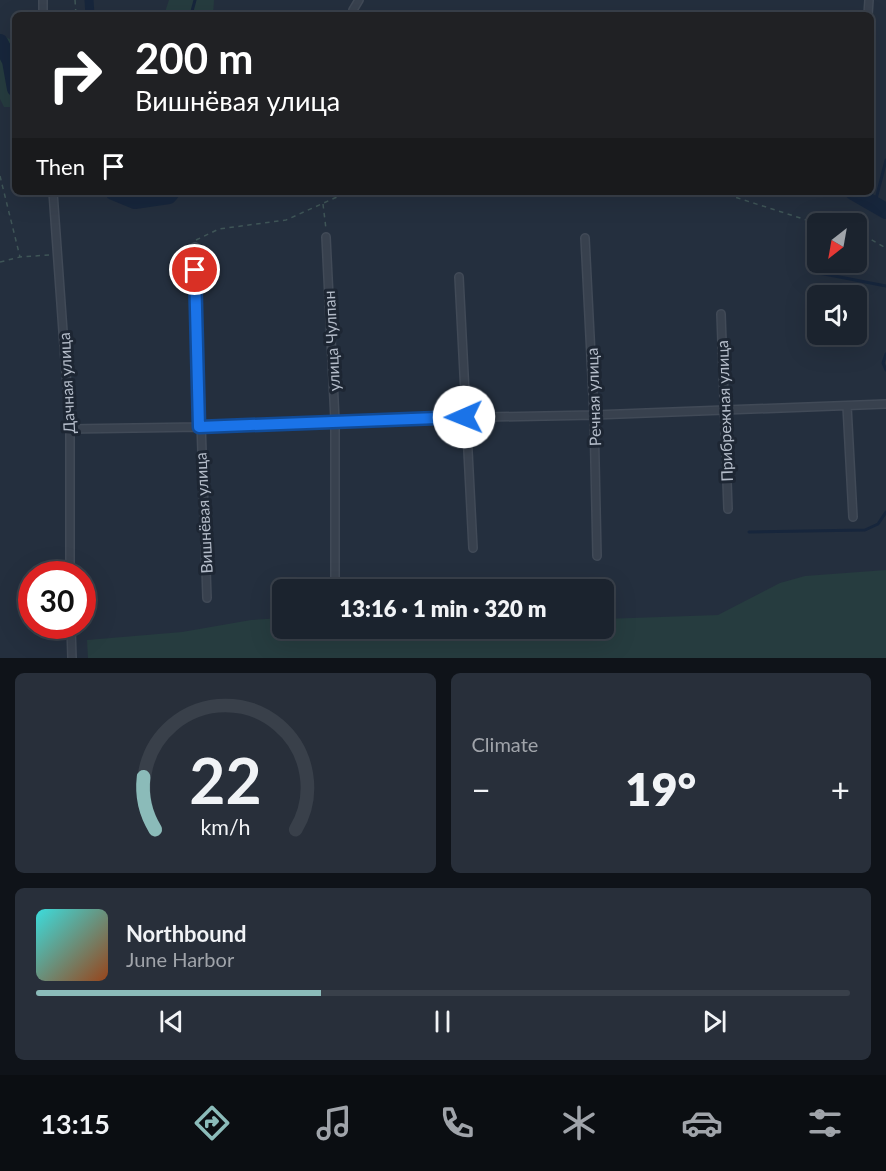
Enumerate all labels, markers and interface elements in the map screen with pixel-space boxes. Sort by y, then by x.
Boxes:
text: 200 m [135,33,253,83]
icon: right [36,36,114,114]
text: Вишнёвая улица [135,84,340,117]
icon: arrive [97,150,130,183]
text: Then [36,153,85,180]
north arrow [807,213,867,273]
map controls [807,213,867,345]
pin [169,244,220,295]
icon: arrive [178,253,211,286]
button: sound [807,285,867,345]
street label: улица Чулпан [319,290,343,392]
street label: Дачная улица [54,332,78,434]
street label: Прибрежная улица [712,340,736,482]
street label: Речная улица [582,347,604,447]
position arrow [432,385,496,449]
street label: Вишнёвая улица [190,452,216,574]
speed limit sign: 30 [18,561,96,639]
text: 13:16 · 1 min · 320 m [340,595,546,622]
text: Climate [472,732,538,756]
text: 22 [189,742,261,817]
text: 19° [625,762,696,816]
text: − [472,769,491,809]
text: + [831,769,850,809]
text: km/h [200,814,250,840]
text: Northbound [126,920,246,947]
text: June Harbor [126,947,234,971]
icon: previous [155,1005,188,1038]
icon: pause [426,1005,459,1038]
icon: next [698,1005,731,1038]
icon: directions [191,1102,233,1144]
icon: music [313,1102,355,1144]
icon: phone [436,1102,478,1144]
icon: climate [558,1102,600,1144]
icon: car [681,1102,723,1144]
icon: filters [804,1102,846,1144]
text: 13:15 [40,1107,110,1140]

